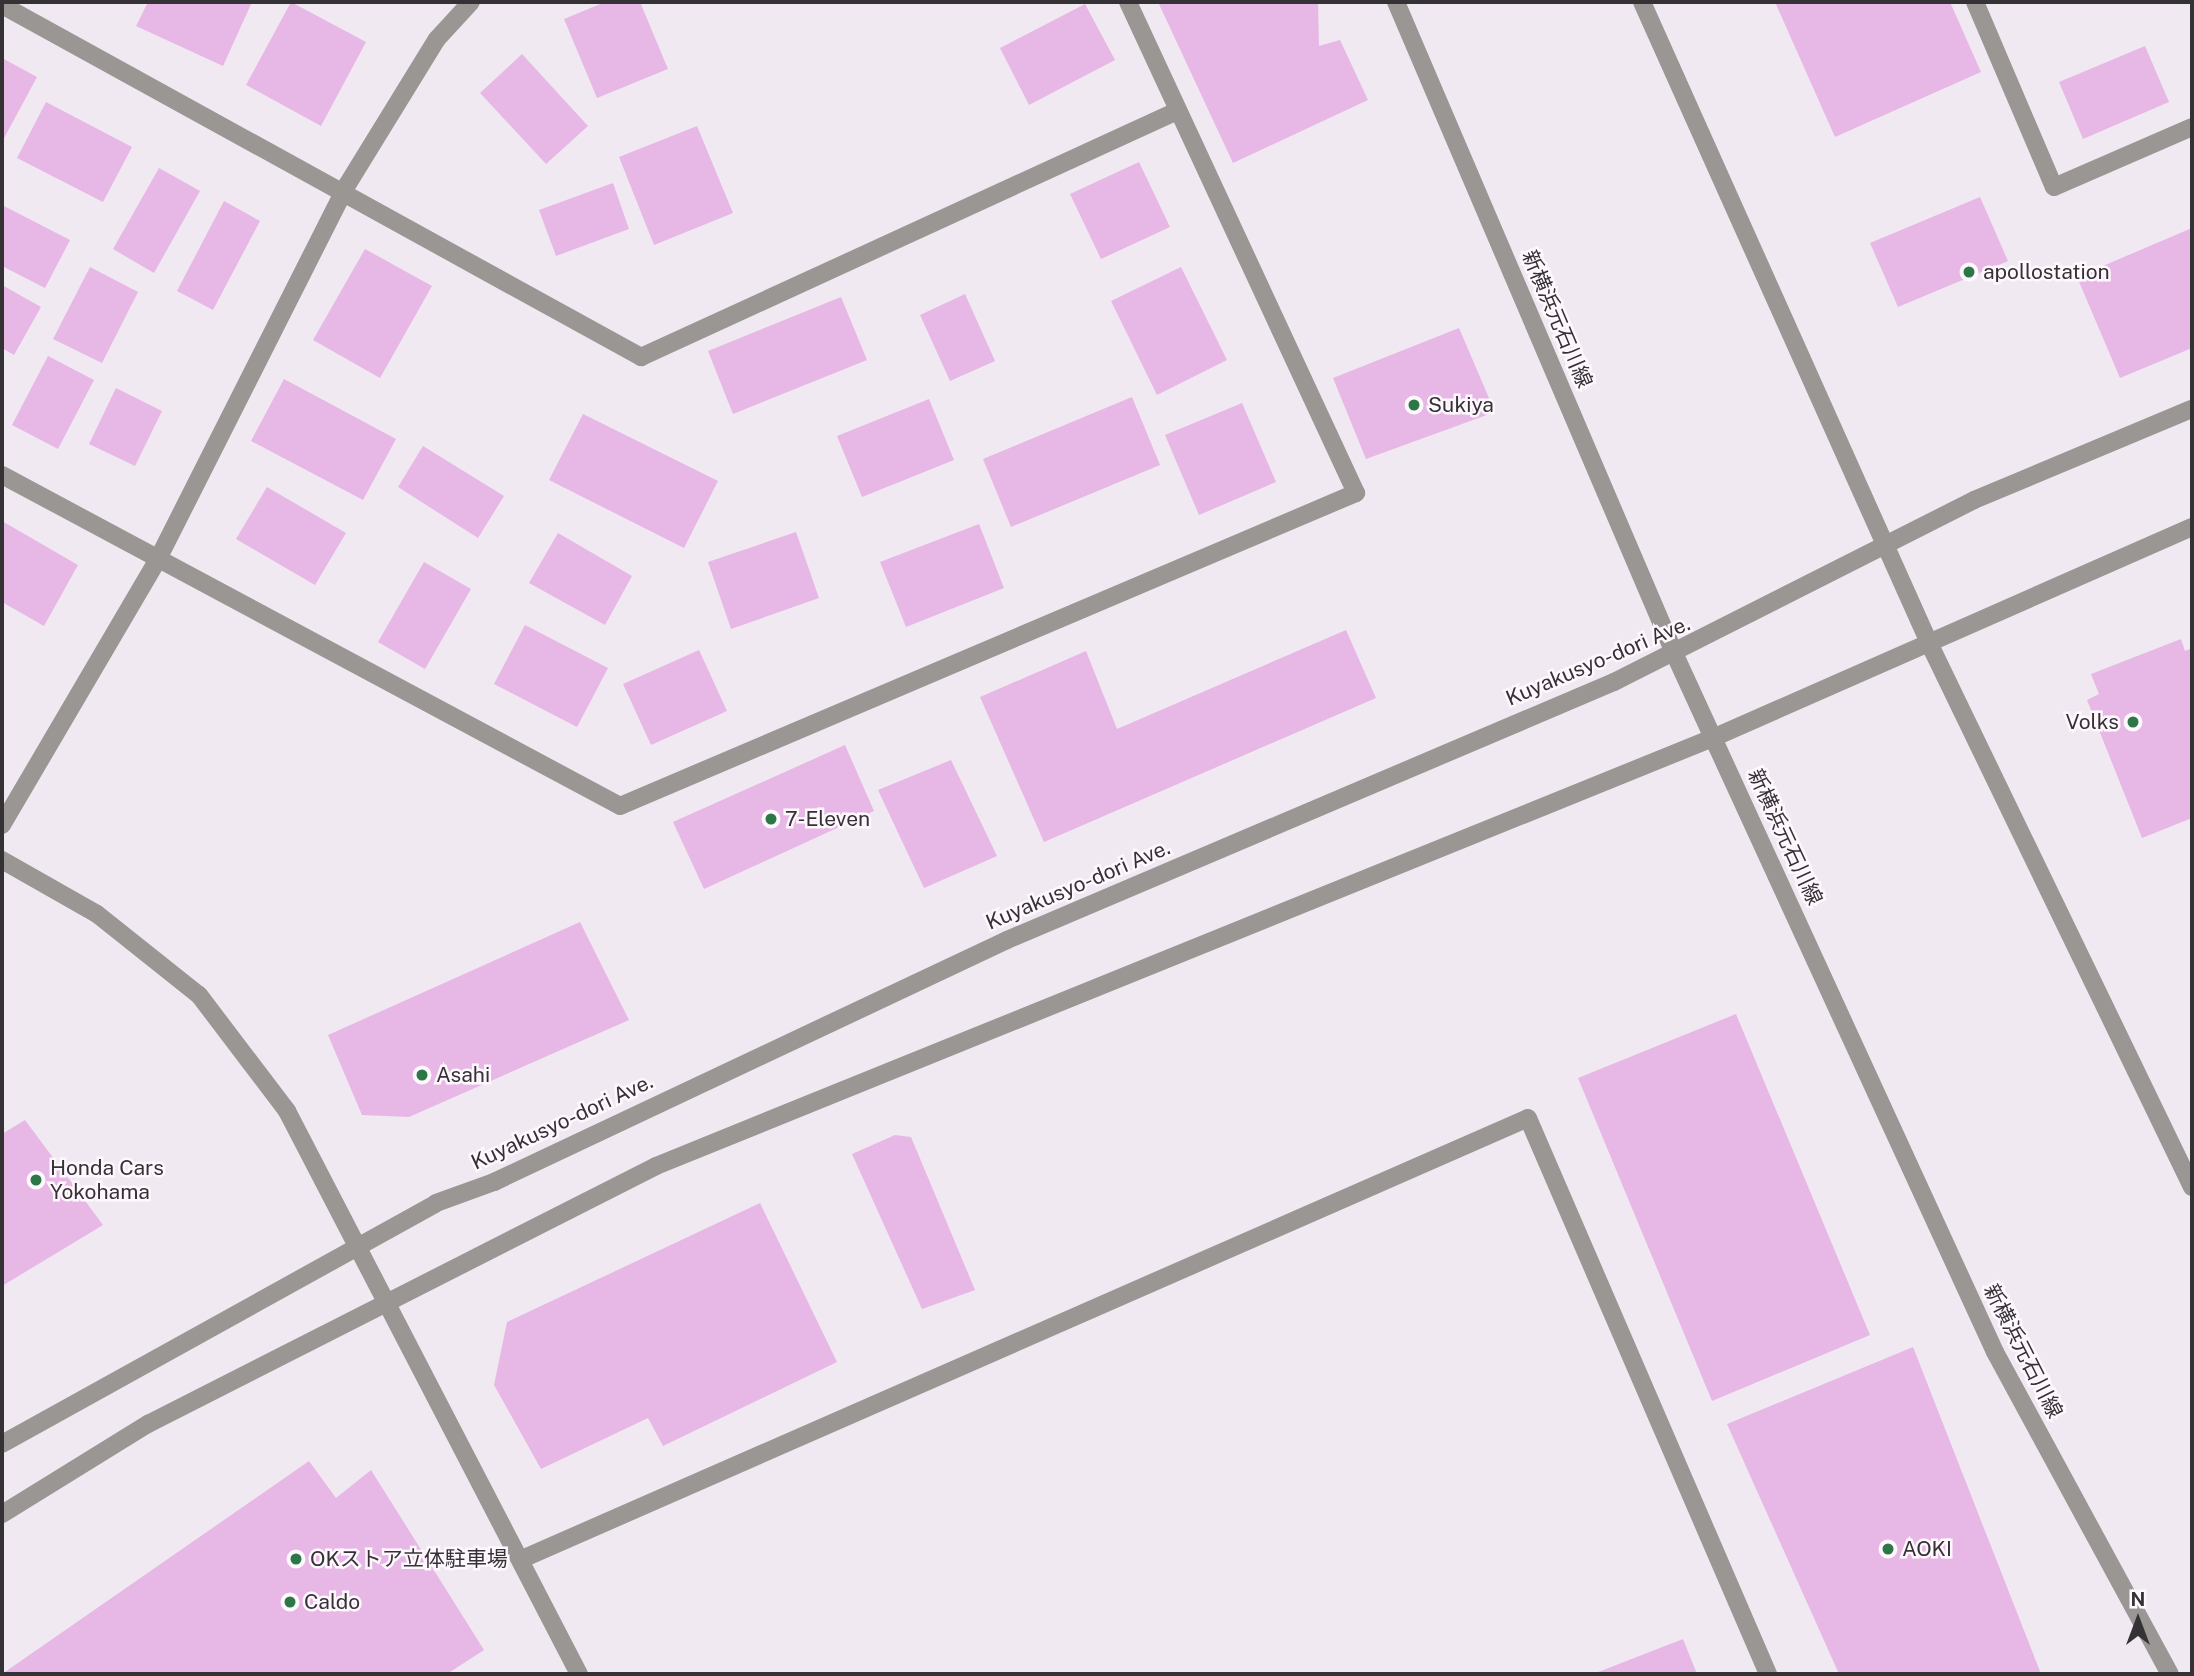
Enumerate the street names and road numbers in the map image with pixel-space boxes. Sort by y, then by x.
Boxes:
street label: 新横浜元石川線 [1517,246,1597,392]
street label: Kuyakusyo-dori Ave. [1502,611,1694,711]
street label: 新横浜元石川線 [1743,765,1827,909]
street label: Kuyakusyo-dori Ave. [982,835,1174,935]
street label: Kuyakusyo-dori Ave. [467,1069,657,1175]
street label: 新横浜元石川線 [1978,1280,2068,1422]

